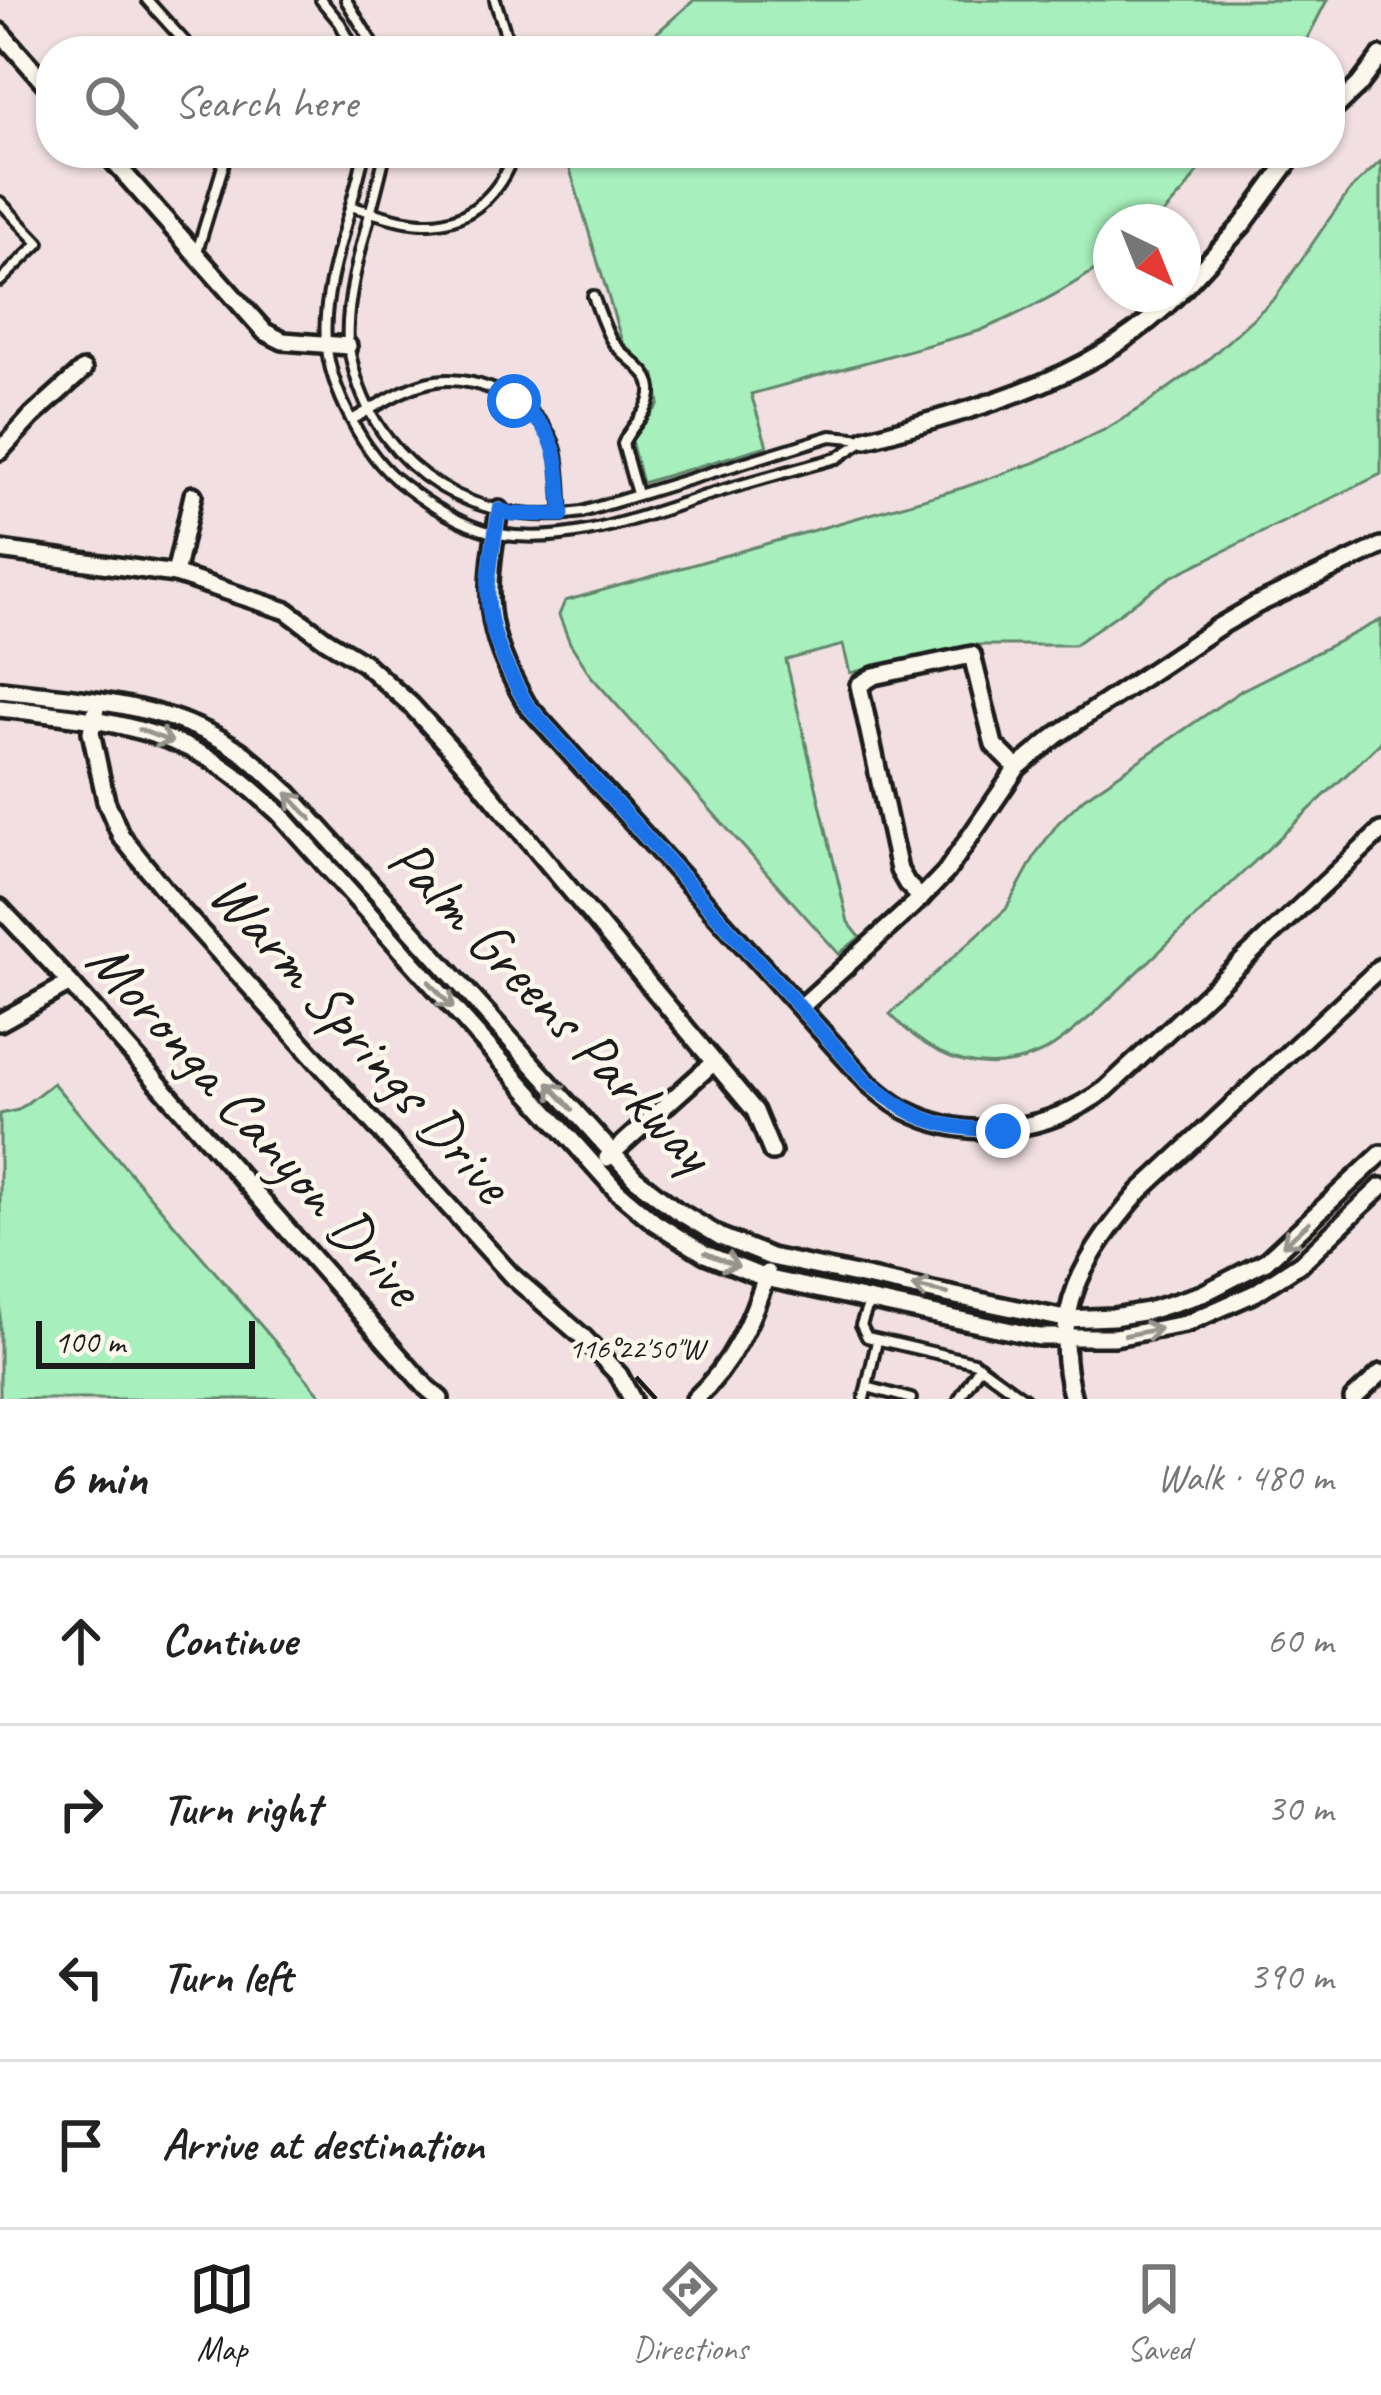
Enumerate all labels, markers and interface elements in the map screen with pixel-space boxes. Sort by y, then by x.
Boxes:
search box [36,36,1345,168]
icon: search [78,69,144,135]
text: Search here [174,74,357,131]
north arrow [1093,204,1201,312]
route start [487,374,541,428]
one-way arrow [136,727,173,749]
one-way arrow [285,792,314,822]
street label: Palm Greens Parkway [372,821,733,1191]
street label: Warm Springs Drive [193,857,531,1221]
street label: Moronga Canyon Drive [71,924,443,1325]
one-way arrow [427,979,454,1009]
one-way arrow [547,1081,574,1112]
route end [976,1104,1030,1158]
one-way arrow [1281,1220,1311,1248]
one-way arrow [702,1251,739,1272]
one-way arrow [911,1278,949,1301]
scale bar [36,1315,255,1368]
one-way arrow [1123,1320,1162,1342]
text: 100 m [54,1321,125,1363]
text: 116°22'50"W [568,1329,709,1367]
text: 6 min [48,1445,147,1509]
text: Walk · 480 m [1157,1453,1333,1502]
icon: ahead [48,1608,114,1674]
text: Continue [162,1612,296,1669]
text: 60 m [1267,1616,1333,1665]
icon: right [48,1776,114,1842]
text: Turn right [162,1780,320,1837]
text: 30 m [1267,1784,1333,1833]
icon: left [48,1944,114,2010]
text: Turn left [162,1948,292,2005]
text: 390 m [1249,1952,1333,2001]
icon: arrive [48,2112,114,2178]
text: Arrive at destination [162,2116,484,2173]
tab: Map [189,2256,255,2370]
tab: Directions [633,2256,748,2370]
tab: Saved [1126,2256,1192,2370]

